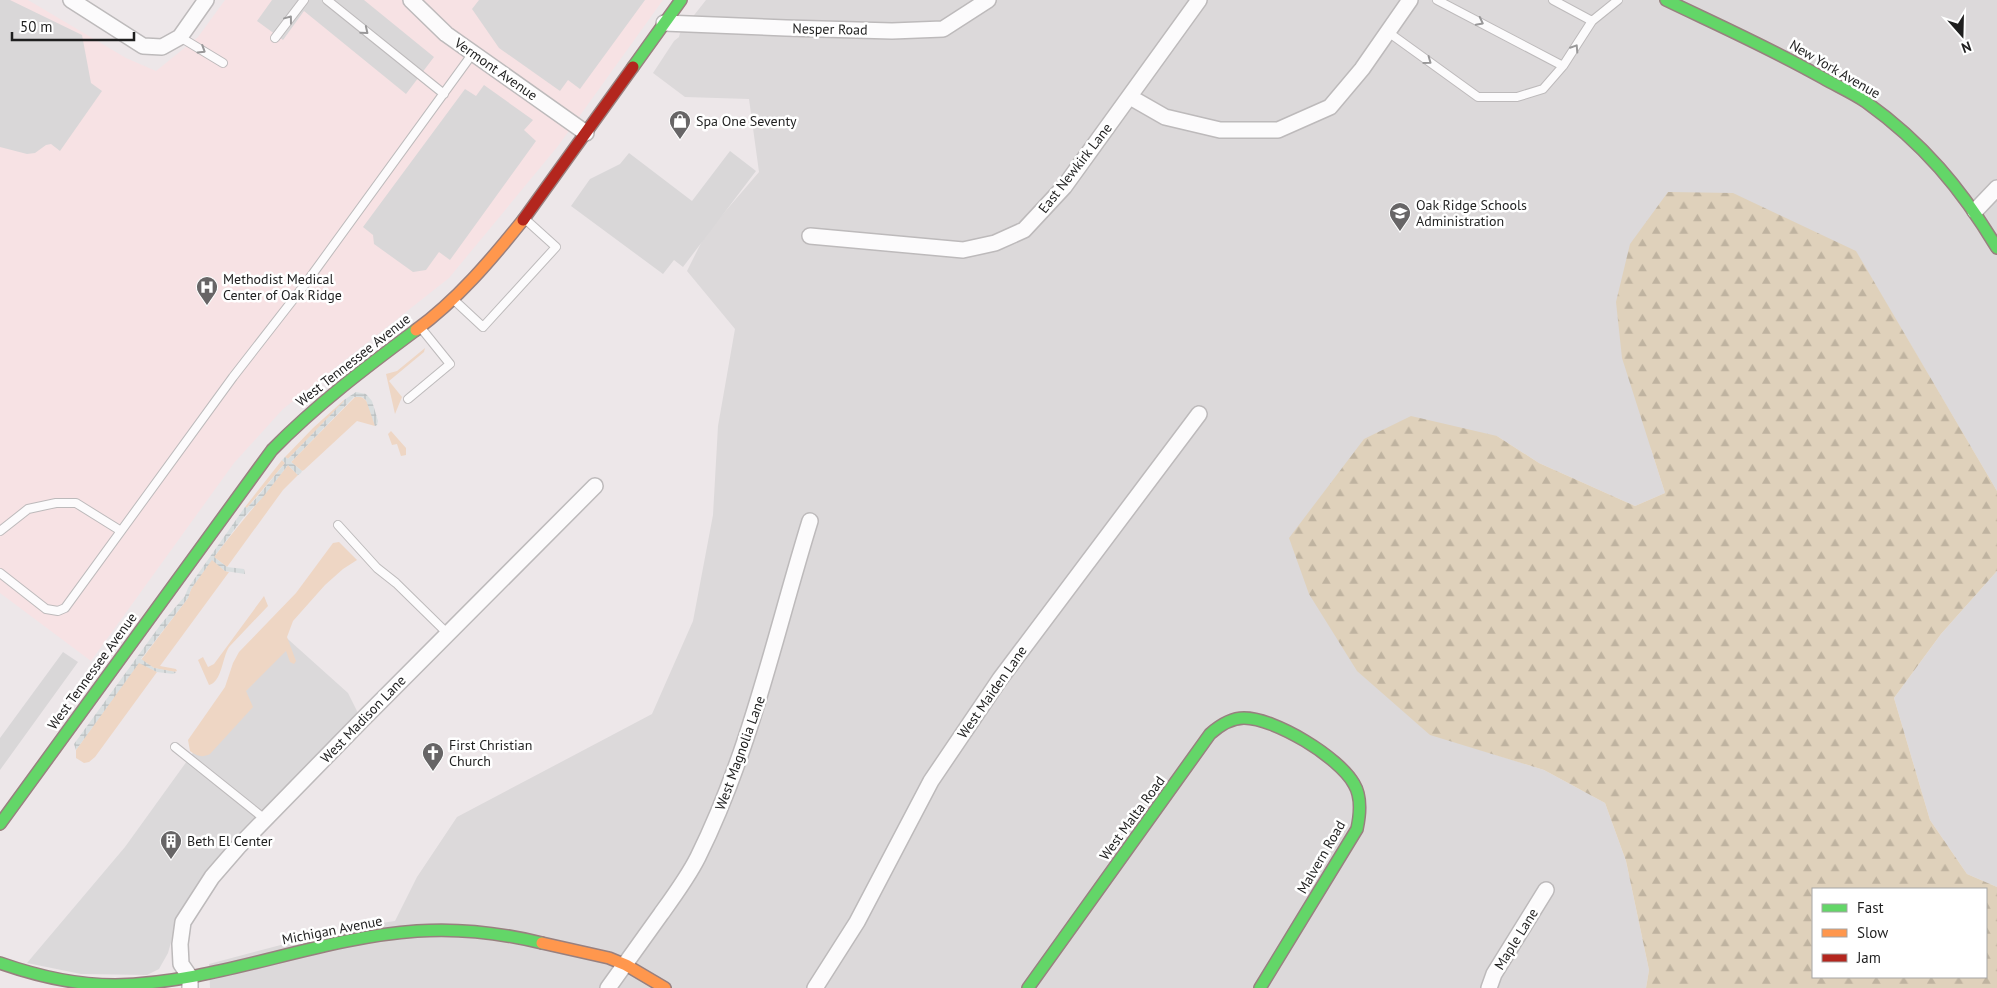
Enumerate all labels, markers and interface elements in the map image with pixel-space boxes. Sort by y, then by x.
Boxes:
scale bar [12,10,135,42]
north arrow [1937,10,1987,60]
one-way arrow [284,16,292,25]
one-way arrow [1475,16,1484,26]
text: 50 m [20,17,53,36]
street label: Nesper Road [792,19,868,39]
one-way arrow [359,25,368,33]
street label: Vermont Avenue [450,33,541,104]
street label: New York Avenue [1786,36,1884,102]
text: N [1959,37,1974,57]
one-way arrow [196,44,205,53]
one-way arrow [1569,44,1578,54]
one-way arrow [1422,55,1432,64]
shop icon: Spa One Seventy [668,109,692,140]
place label: Spa One Seventy [696,112,797,130]
street label: East Newkirk Lane [1034,119,1116,217]
place label: Oak Ridge Schools Administration [1416,196,1527,230]
school or university icon: Oak Ridge Schools Administration [1388,201,1412,232]
place label: Methodist Medical Center of Oak Ridge [223,270,342,304]
hospital icon: Methodist Medical Center of Oak Ridge [195,275,219,306]
street label: West Tennessee Avenue [292,310,414,410]
street label: West Tennessee Avenue [43,609,141,733]
street label: West Maiden Lane [953,642,1031,742]
street label: West Madison Lane [316,671,410,767]
street label: West Magnolia Lane [711,693,769,813]
place label: First Christian Church [449,736,532,770]
church icon: First Christian Church [421,741,445,772]
street label: West Malta Road [1095,772,1169,864]
street label: Malvern Road [1293,817,1349,897]
building icon: Beth El Center [159,829,183,860]
place label: Beth El Center [187,832,273,850]
legend [1812,888,1987,978]
text: Fast [1857,898,1884,917]
street label: Maple Lane [1490,905,1542,973]
street label: Michigan Avenue [280,911,384,949]
text: Slow [1857,923,1888,942]
text: Jam [1856,948,1881,967]

